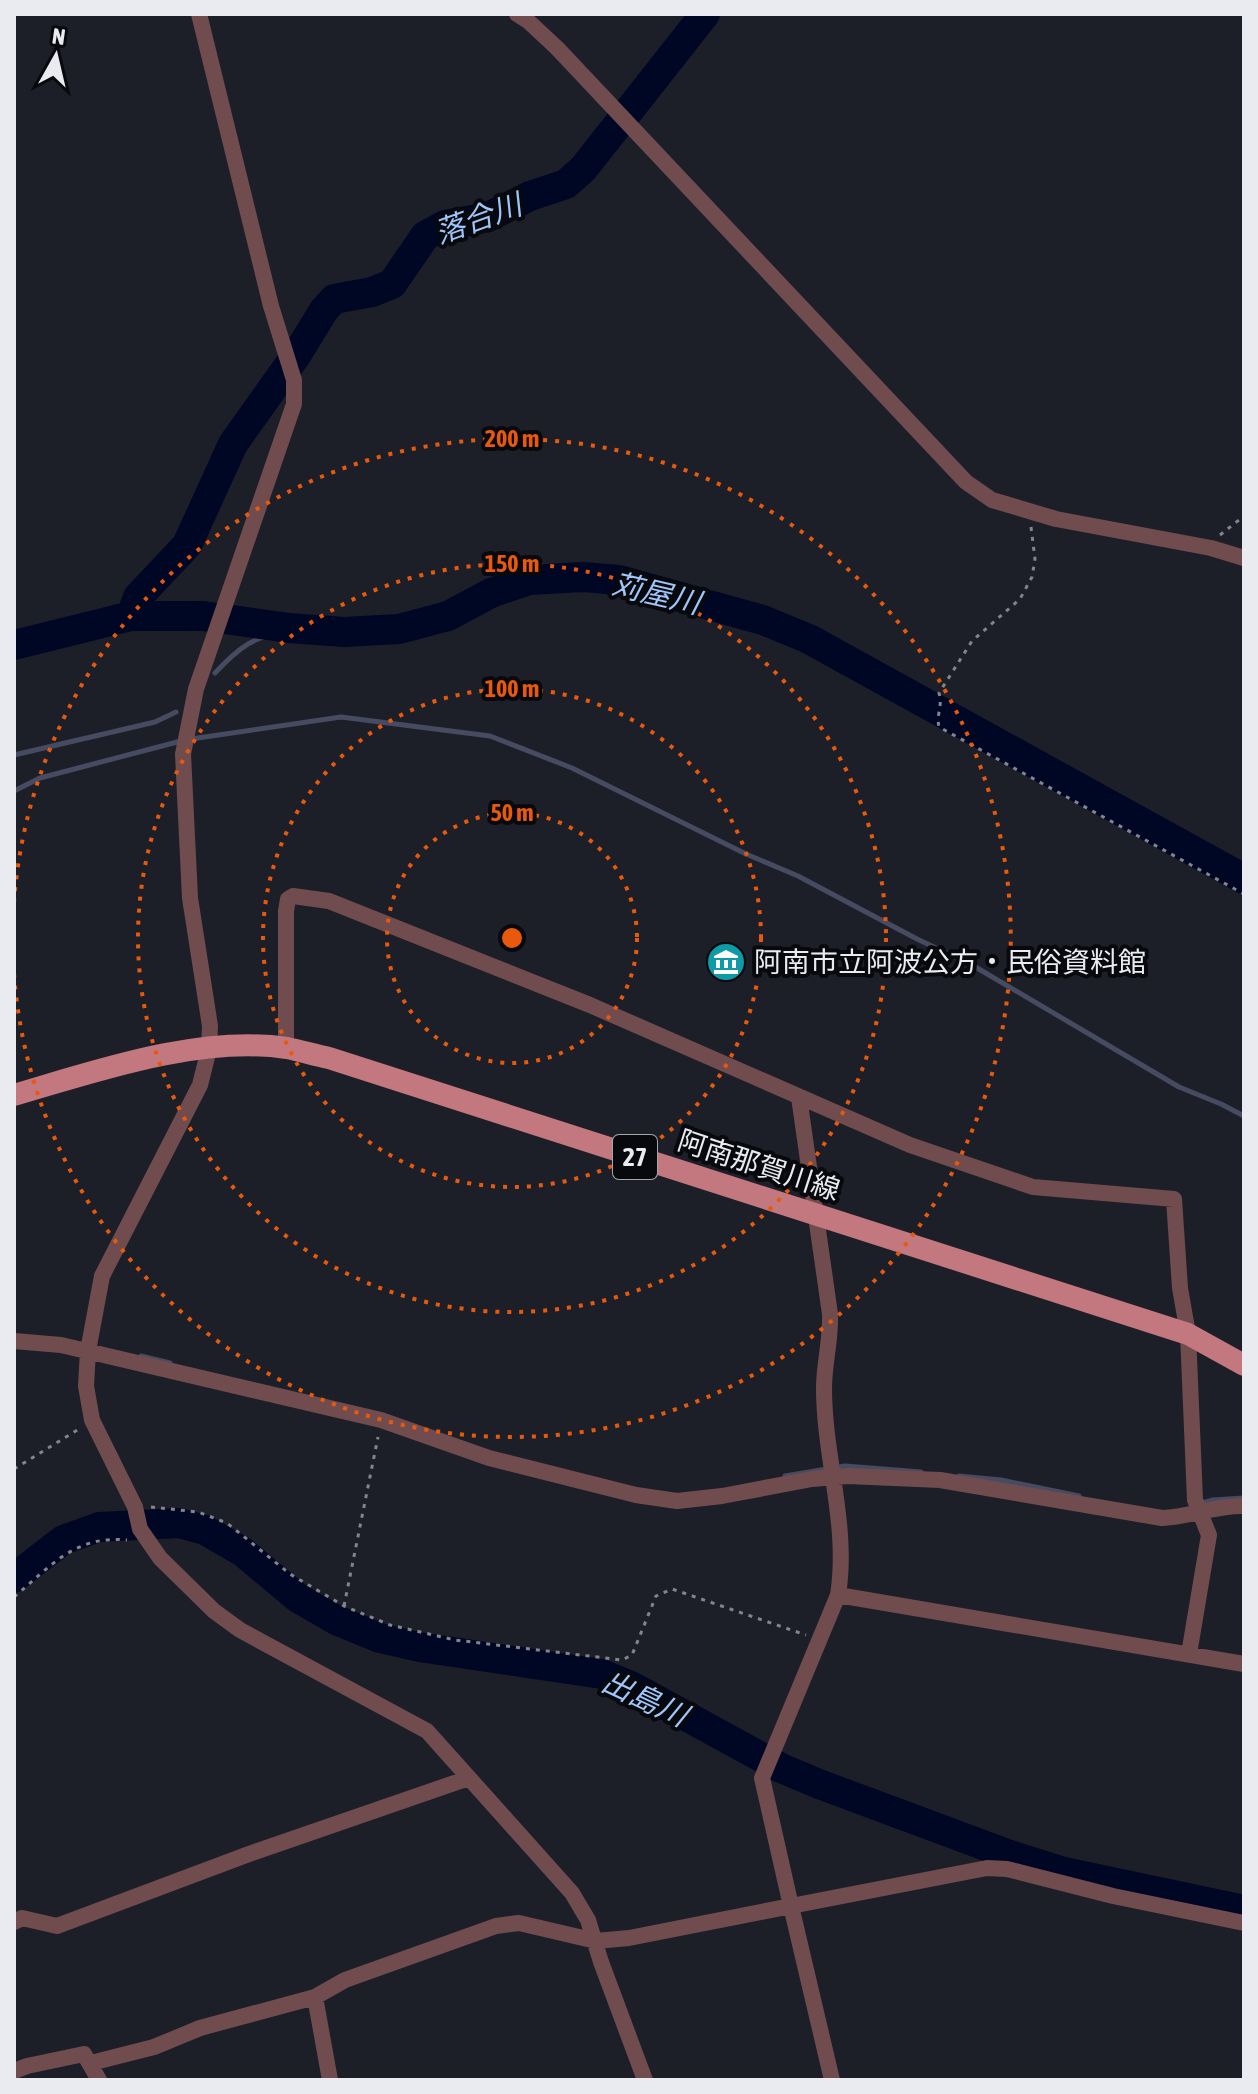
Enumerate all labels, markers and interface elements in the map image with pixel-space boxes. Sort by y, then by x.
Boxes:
north arrow [16,16,96,96]
text: N [51,22,67,50]
water label: 落合川 [430,186,529,249]
text: 200 m [485,425,539,452]
text: 150 m [485,550,539,577]
water label: 苅屋川 [608,566,707,620]
text: 100 m [485,675,539,702]
text: 50 m [490,799,534,826]
centre of rings [498,924,526,952]
museum icon: 阿南市立阿波公方・民俗資料館 [705,941,747,983]
place label: 阿南市立阿波公方・民俗資料館 [754,946,1146,978]
street label: 阿南那賀川線 [674,1124,844,1206]
road number: 27 [613,1135,657,1179]
water label: 出島川 [597,1664,696,1734]

